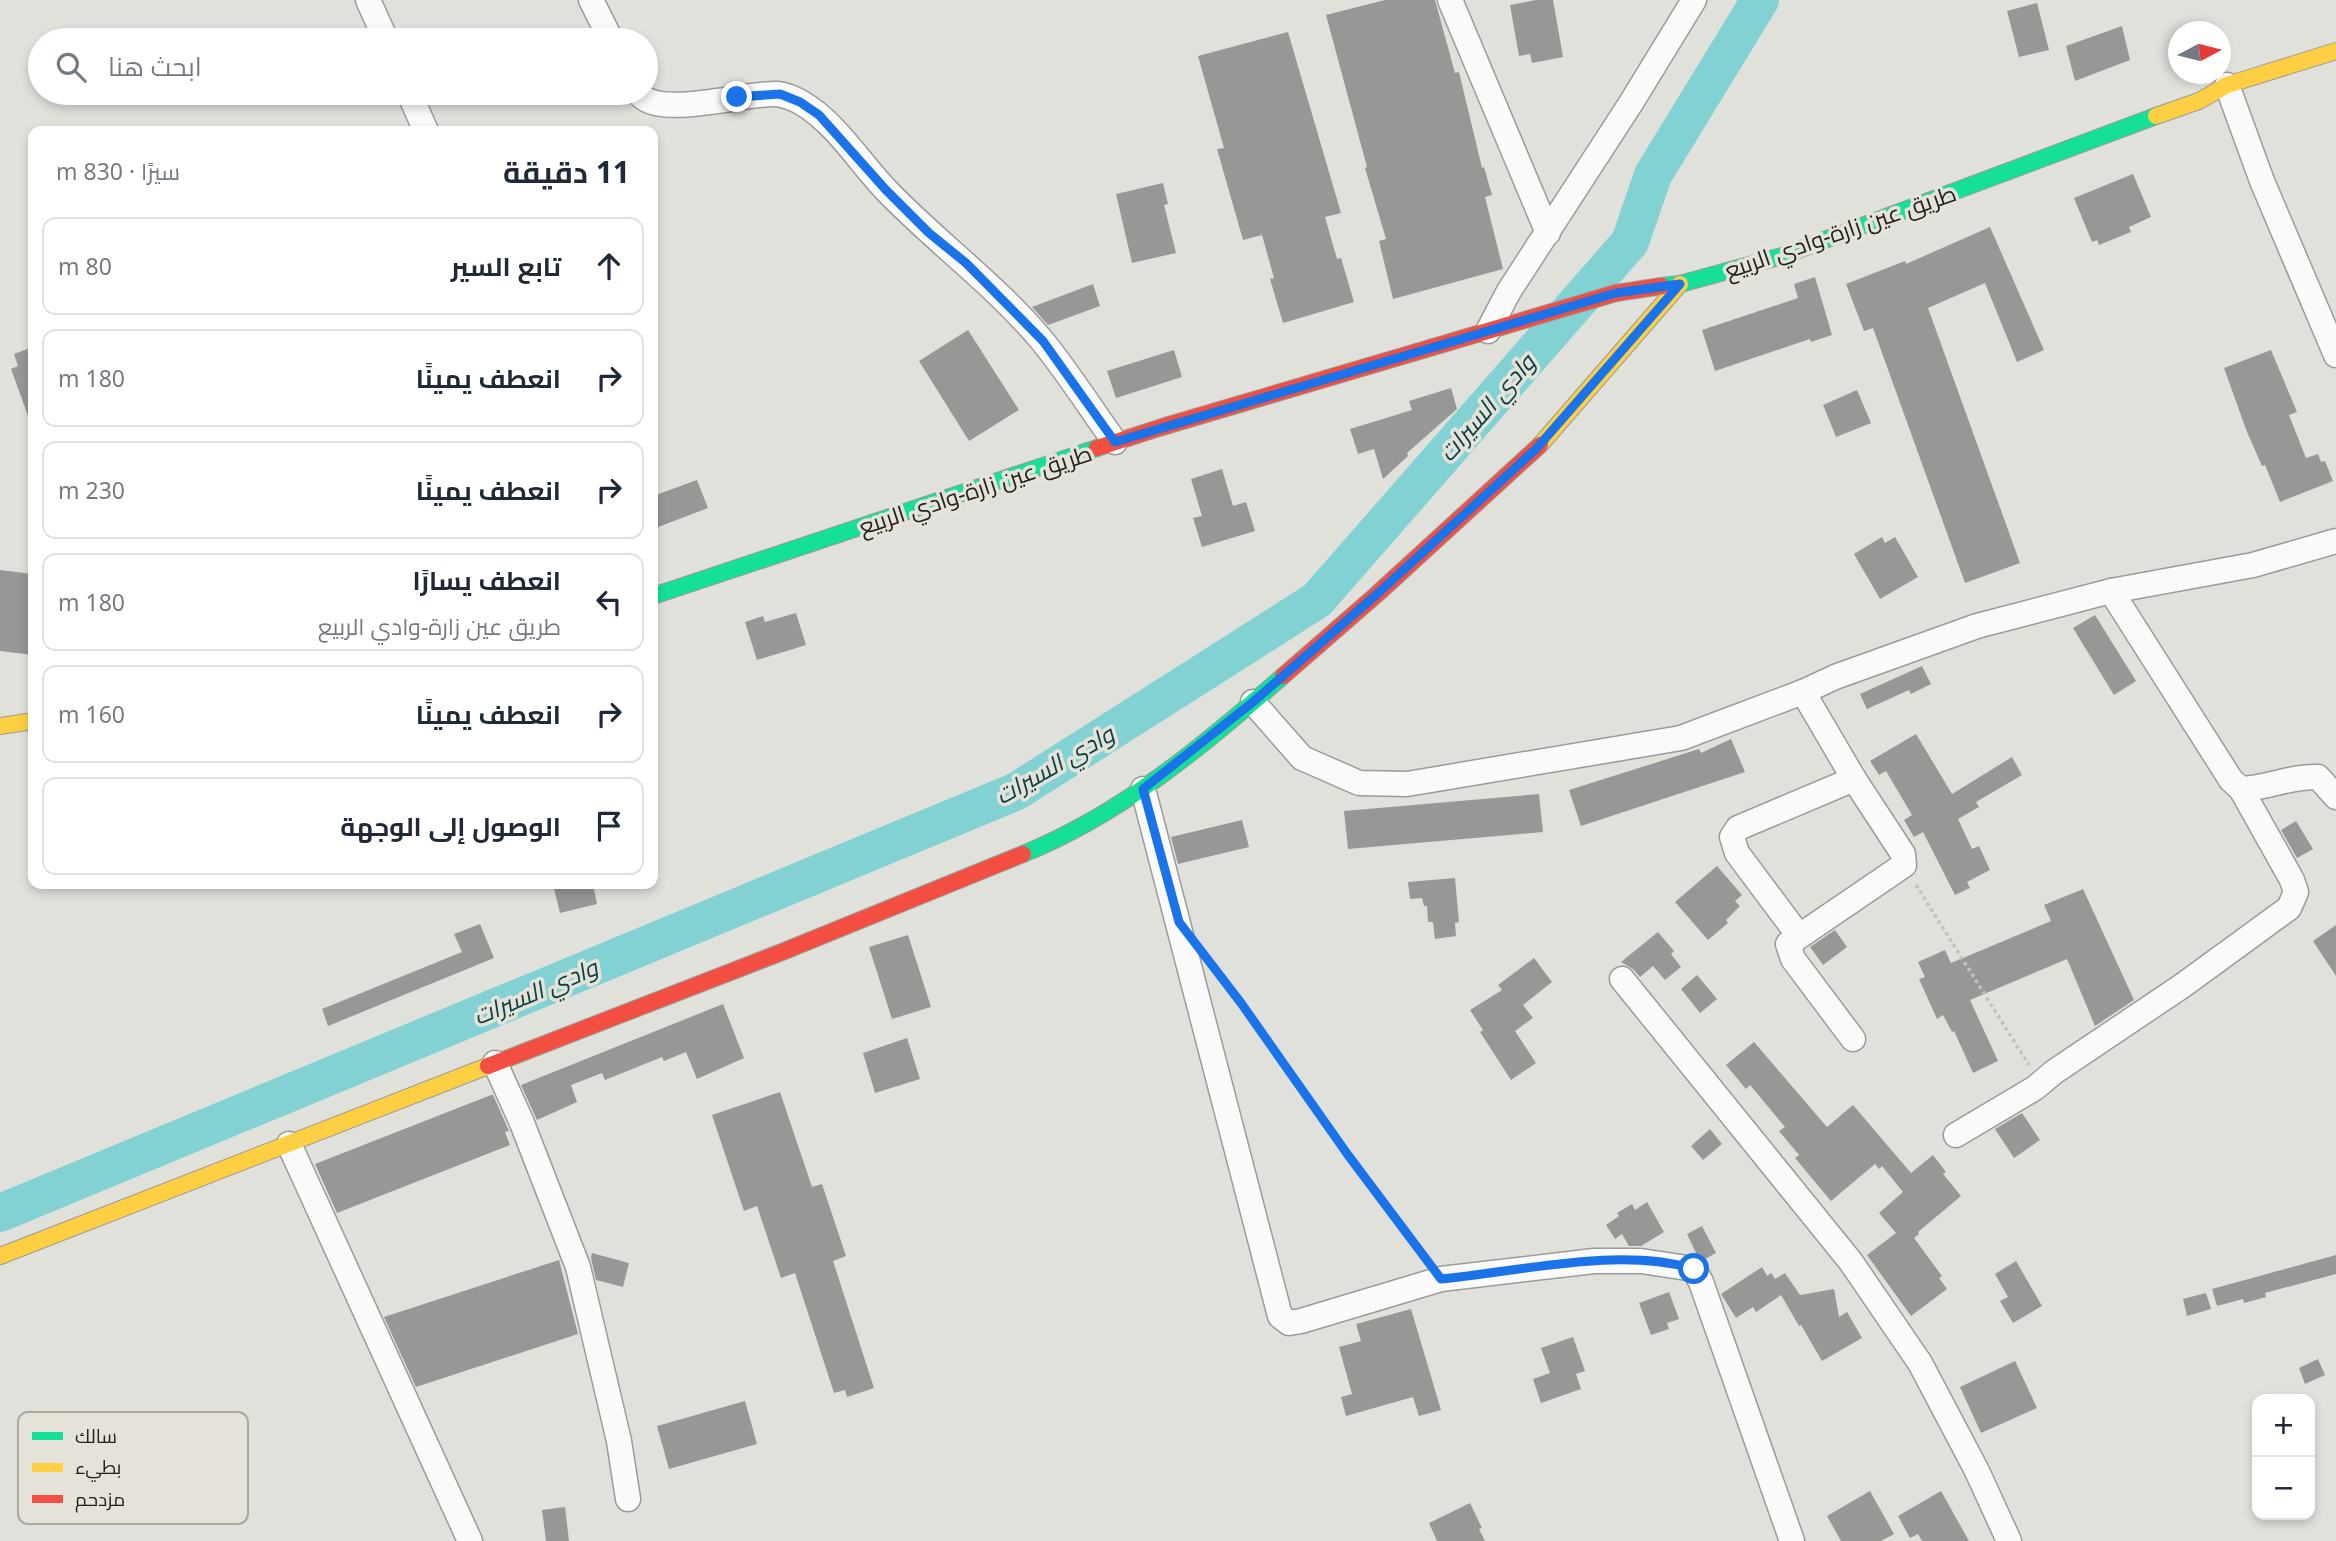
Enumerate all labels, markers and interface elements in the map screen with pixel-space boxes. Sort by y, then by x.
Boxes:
north arrow [2168,21,2231,84]
search box [28,28,658,105]
icon: search [52,48,90,86]
text: ابحث هنا [108,48,202,84]
route end [721,81,752,112]
text: 11 دقيقة [503,151,630,192]
text: سيرًا · 830 m [56,155,180,187]
street label: طريق عين زارة-وادي الربيع [1720,176,1961,289]
icon: ahead [590,247,628,285]
text: تابع السير [451,248,561,284]
text: 80 m [58,250,112,282]
water label: وادي السيرات [1430,345,1546,470]
icon: right [590,359,628,397]
text: انعطف يمينًا [416,360,561,396]
text: 180 m [58,362,125,394]
street label: طريق عين زارة-وادي الربيع [854,436,1097,545]
icon: right [590,471,628,509]
text: انعطف يمينًا [416,472,561,508]
text: 230 m [58,474,125,506]
text: انعطف يسارًا [412,562,561,598]
icon: left [590,583,628,621]
text: 180 m [58,586,125,618]
text: طريق عين زارة-وادي الربيع [318,610,561,642]
icon: right [590,695,628,733]
text: انعطف يمينًا [416,696,561,732]
text: 160 m [58,698,125,730]
water label: وادي السيرات [988,716,1123,815]
icon: arrive [590,807,628,845]
text: الوصول إلى الوجهة [340,808,561,844]
water label: وادي السيرات [468,949,606,1036]
route start [1678,1253,1709,1284]
map controls [2252,1394,2315,1520]
button: + [2252,1394,2315,1457]
legend [18,1412,248,1524]
text: سالك [75,1423,117,1449]
text: بطيء [75,1454,121,1482]
button: − [2252,1457,2315,1520]
text: مزدحم [75,1486,125,1513]

